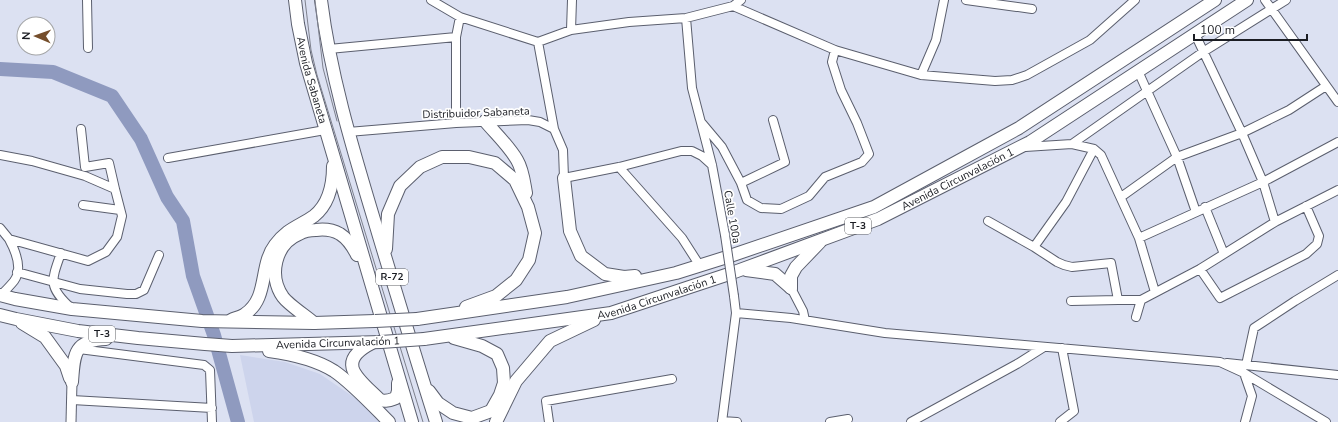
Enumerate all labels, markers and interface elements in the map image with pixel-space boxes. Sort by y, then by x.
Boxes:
north arrow [16,16,56,56]
scale bar [1194,16,1307,42]
text: 100 m [1200,22,1235,38]
text: N [19,31,34,40]
street label: Avenida Sabaneta [293,35,331,126]
street label: Distribuidor Sabaneta [422,104,530,122]
street label: Avenida Circunvalación 1 [899,144,1016,214]
street label: Calle 100a [720,189,744,245]
road number: T-3 [845,218,871,234]
road number: R-72 [376,269,408,285]
street label: Avenida Circunvalación 1 [596,271,718,322]
road number: T-3 [89,326,115,342]
street label: Avenida Circunvalación 1 [276,333,400,353]

